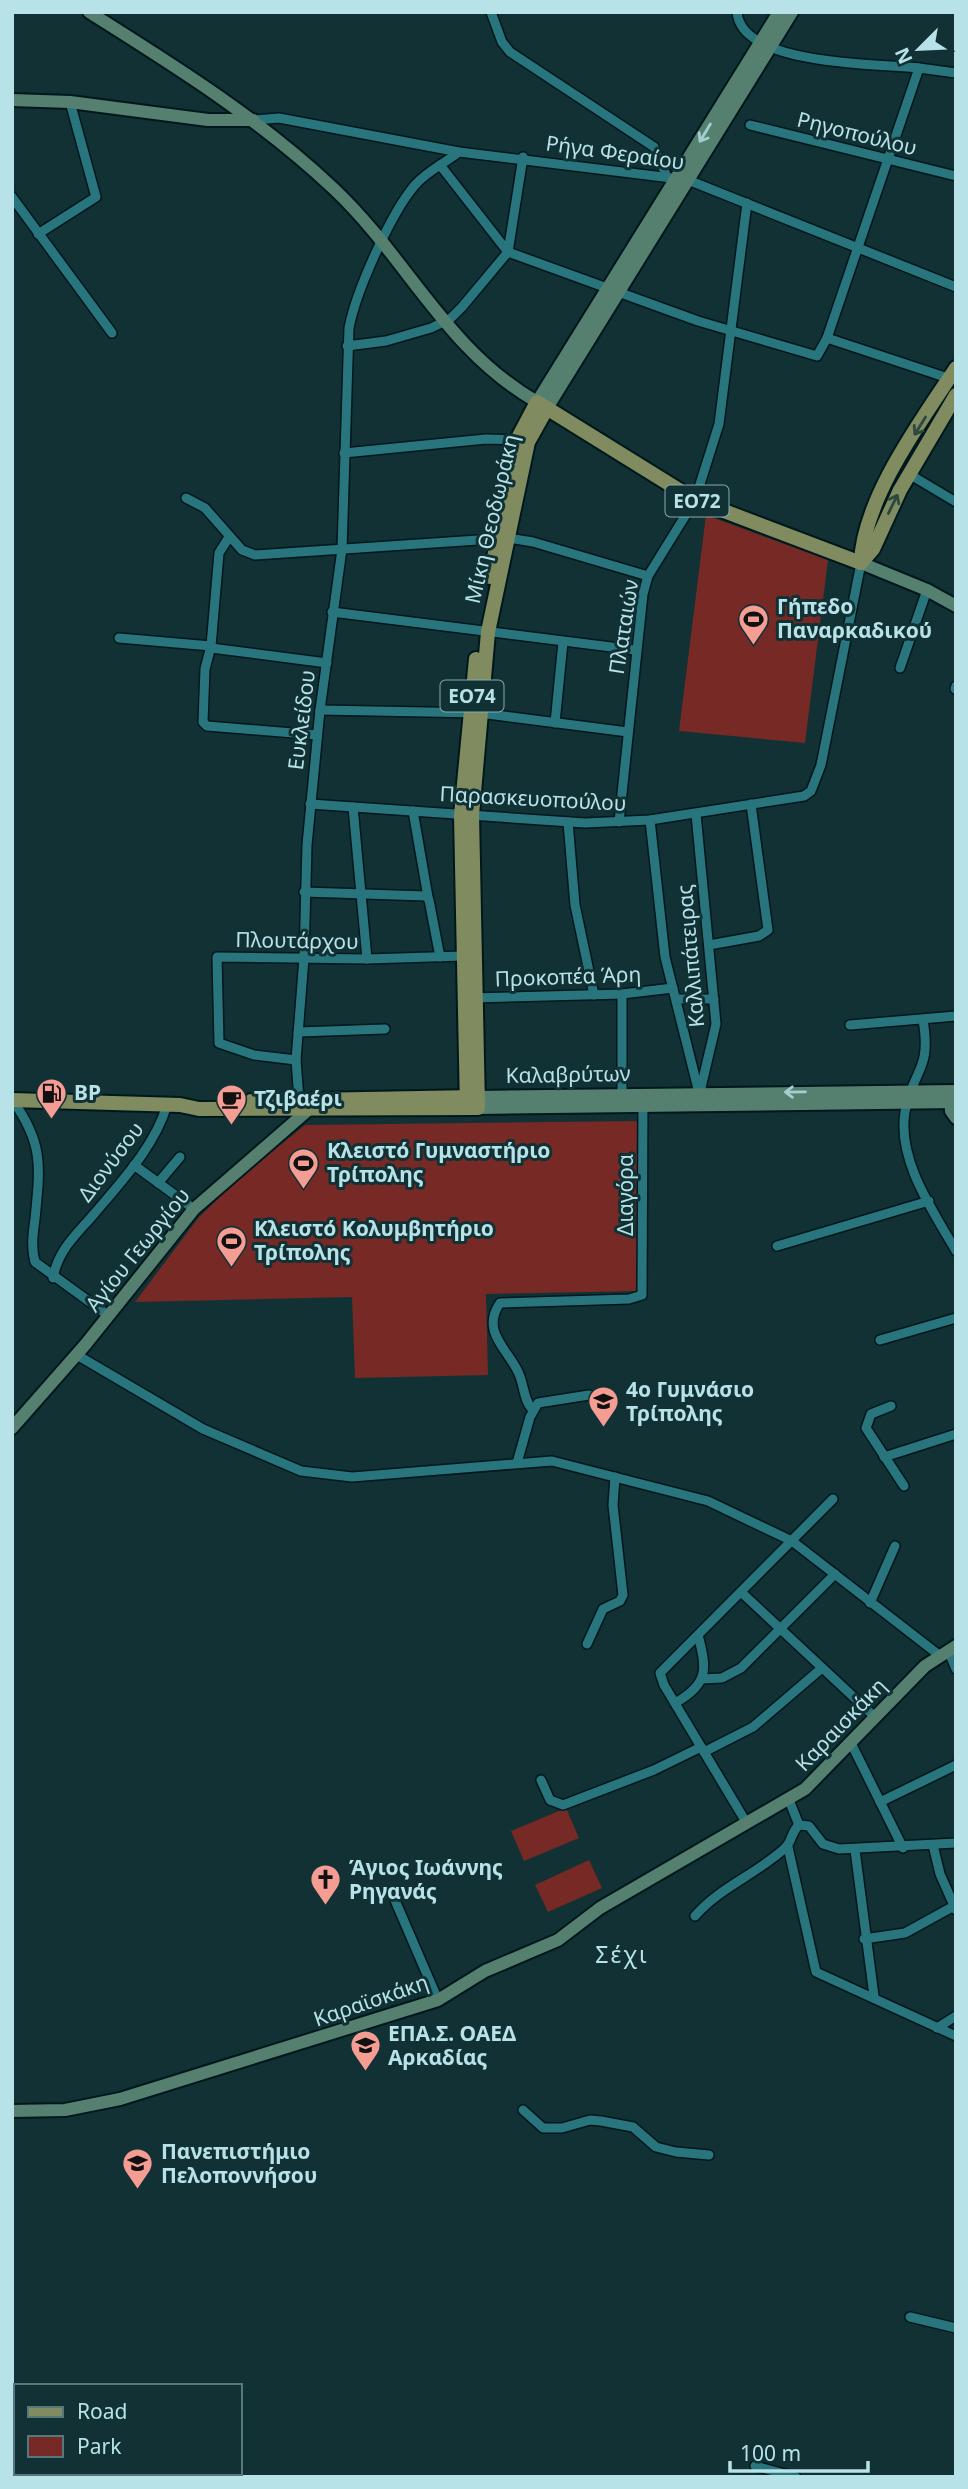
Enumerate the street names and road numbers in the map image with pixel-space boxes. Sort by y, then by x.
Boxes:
street label: Ρηγοπούλου [794,105,920,161]
street label: Ρήγα Φεραίου [544,128,686,176]
street label: Μίκη Θεοδωράκη [458,431,524,606]
road number: ΕΟ72 [666,486,728,516]
street label: Πλαταιών [602,577,644,676]
street label: Ευκλείδου [281,668,321,771]
road number: ΕΟ74 [440,680,504,712]
street label: Παρασκευοπούλου [439,779,627,817]
street label: Καλλιπάτειρας [670,884,710,1029]
street label: Πλουτάρχου [235,925,359,955]
street label: Προκοπέα Άρη [494,959,642,993]
street label: Καλαβρύτων [505,1059,631,1089]
street label: Διονύσου [71,1116,149,1207]
street label: Διαγόρα [611,1154,639,1236]
street label: Αγίου Γεωργίου [79,1182,196,1317]
street label: Καραισκάκη [789,1672,892,1777]
street label: Καραϊσκάκη [310,1967,432,2033]

